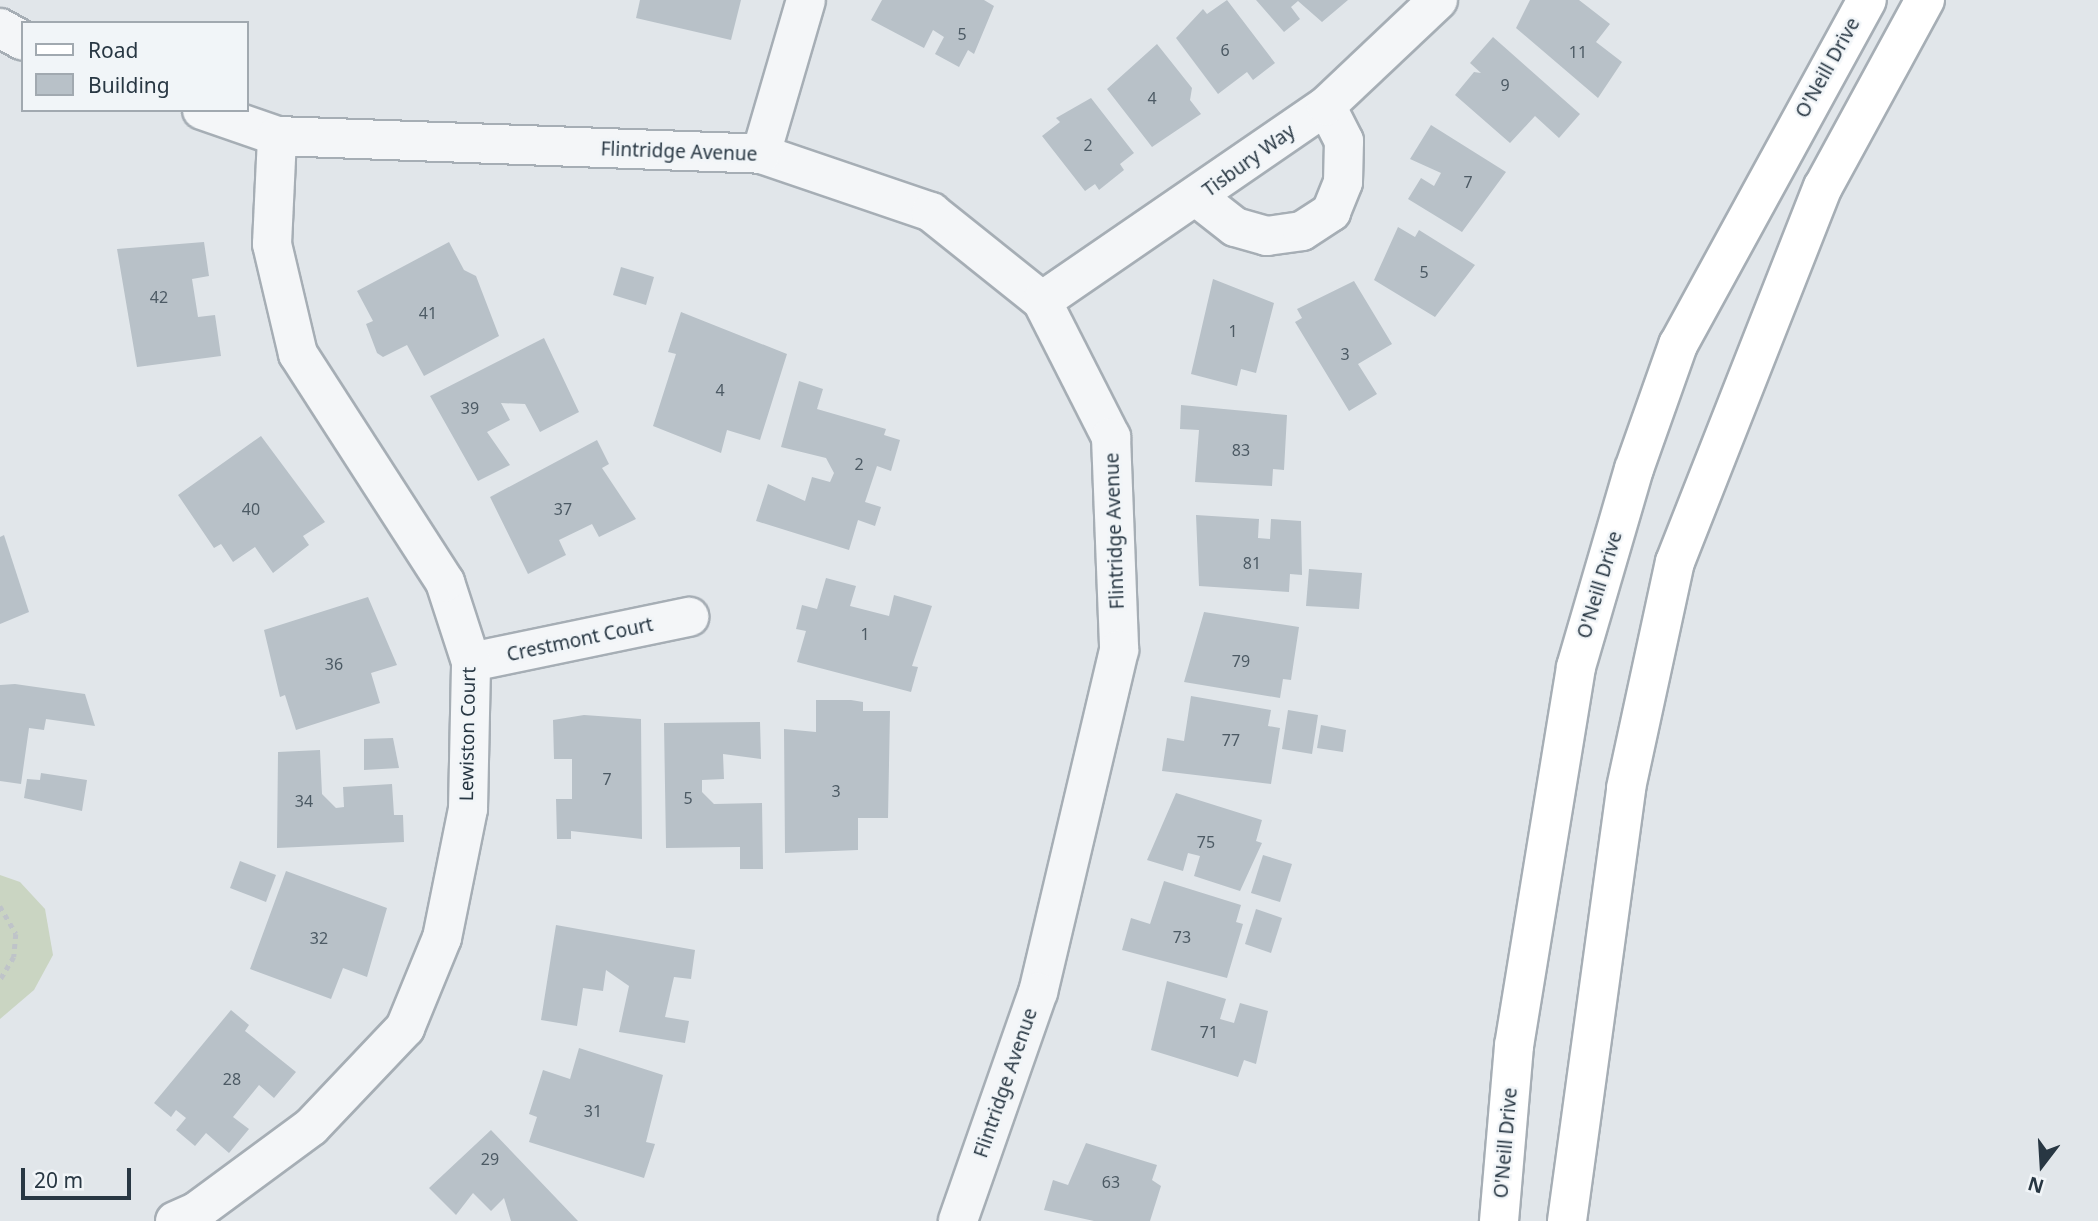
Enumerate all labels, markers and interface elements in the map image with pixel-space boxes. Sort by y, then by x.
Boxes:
street label: O'Neill Drive [1791,14,1865,122]
legend [21,21,248,112]
house number: 5 [957,24,967,44]
text: Road [88,36,138,64]
house number: 6 [1220,40,1230,60]
house number: 11 [1569,42,1587,62]
text: Building [88,71,170,99]
house number: 9 [1500,75,1510,95]
house number: 4 [1147,88,1157,108]
street label: Tisbury Way [1199,120,1299,202]
house number: 2 [1083,135,1093,155]
street label: Flintridge Avenue [600,138,758,166]
house number: 7 [1463,172,1473,192]
house number: 5 [1419,262,1429,282]
house number: 42 [150,287,168,307]
house number: 41 [419,303,437,323]
house number: 1 [1228,321,1238,341]
house number: 3 [1340,344,1350,364]
house number: 4 [715,380,725,400]
house number: 39 [461,398,479,418]
house number: 83 [1232,440,1250,460]
street label: Flintridge Avenue [1101,452,1129,610]
house number: 2 [854,454,864,474]
house number: 40 [242,499,260,519]
house number: 37 [554,499,572,519]
street label: O'Neill Drive [1573,529,1627,641]
house number: 81 [1243,553,1261,573]
street label: Crestmont Court [505,613,655,667]
house number: 1 [860,624,870,644]
house number: 79 [1232,651,1250,671]
house number: 36 [325,654,343,674]
street label: Lewiston Court [455,667,481,801]
house number: 77 [1222,730,1240,750]
house number: 7 [602,769,612,789]
house number: 3 [831,781,841,801]
house number: 5 [683,788,693,808]
house number: 34 [295,791,313,811]
house number: 75 [1197,832,1215,852]
house number: 73 [1173,927,1191,947]
house number: 32 [310,928,328,948]
street label: Flintridge Avenue [970,1005,1042,1161]
house number: 71 [1200,1022,1218,1042]
house number: 28 [223,1069,241,1089]
street label: O'Neill Drive [1490,1087,1522,1199]
house number: 31 [584,1101,602,1121]
north arrow [2007,1130,2077,1200]
house number: 29 [481,1149,499,1169]
scale bar [24,1154,135,1198]
text: 20 m [34,1166,83,1194]
text: N [2025,1170,2047,1200]
house number: 63 [1102,1172,1120,1192]

